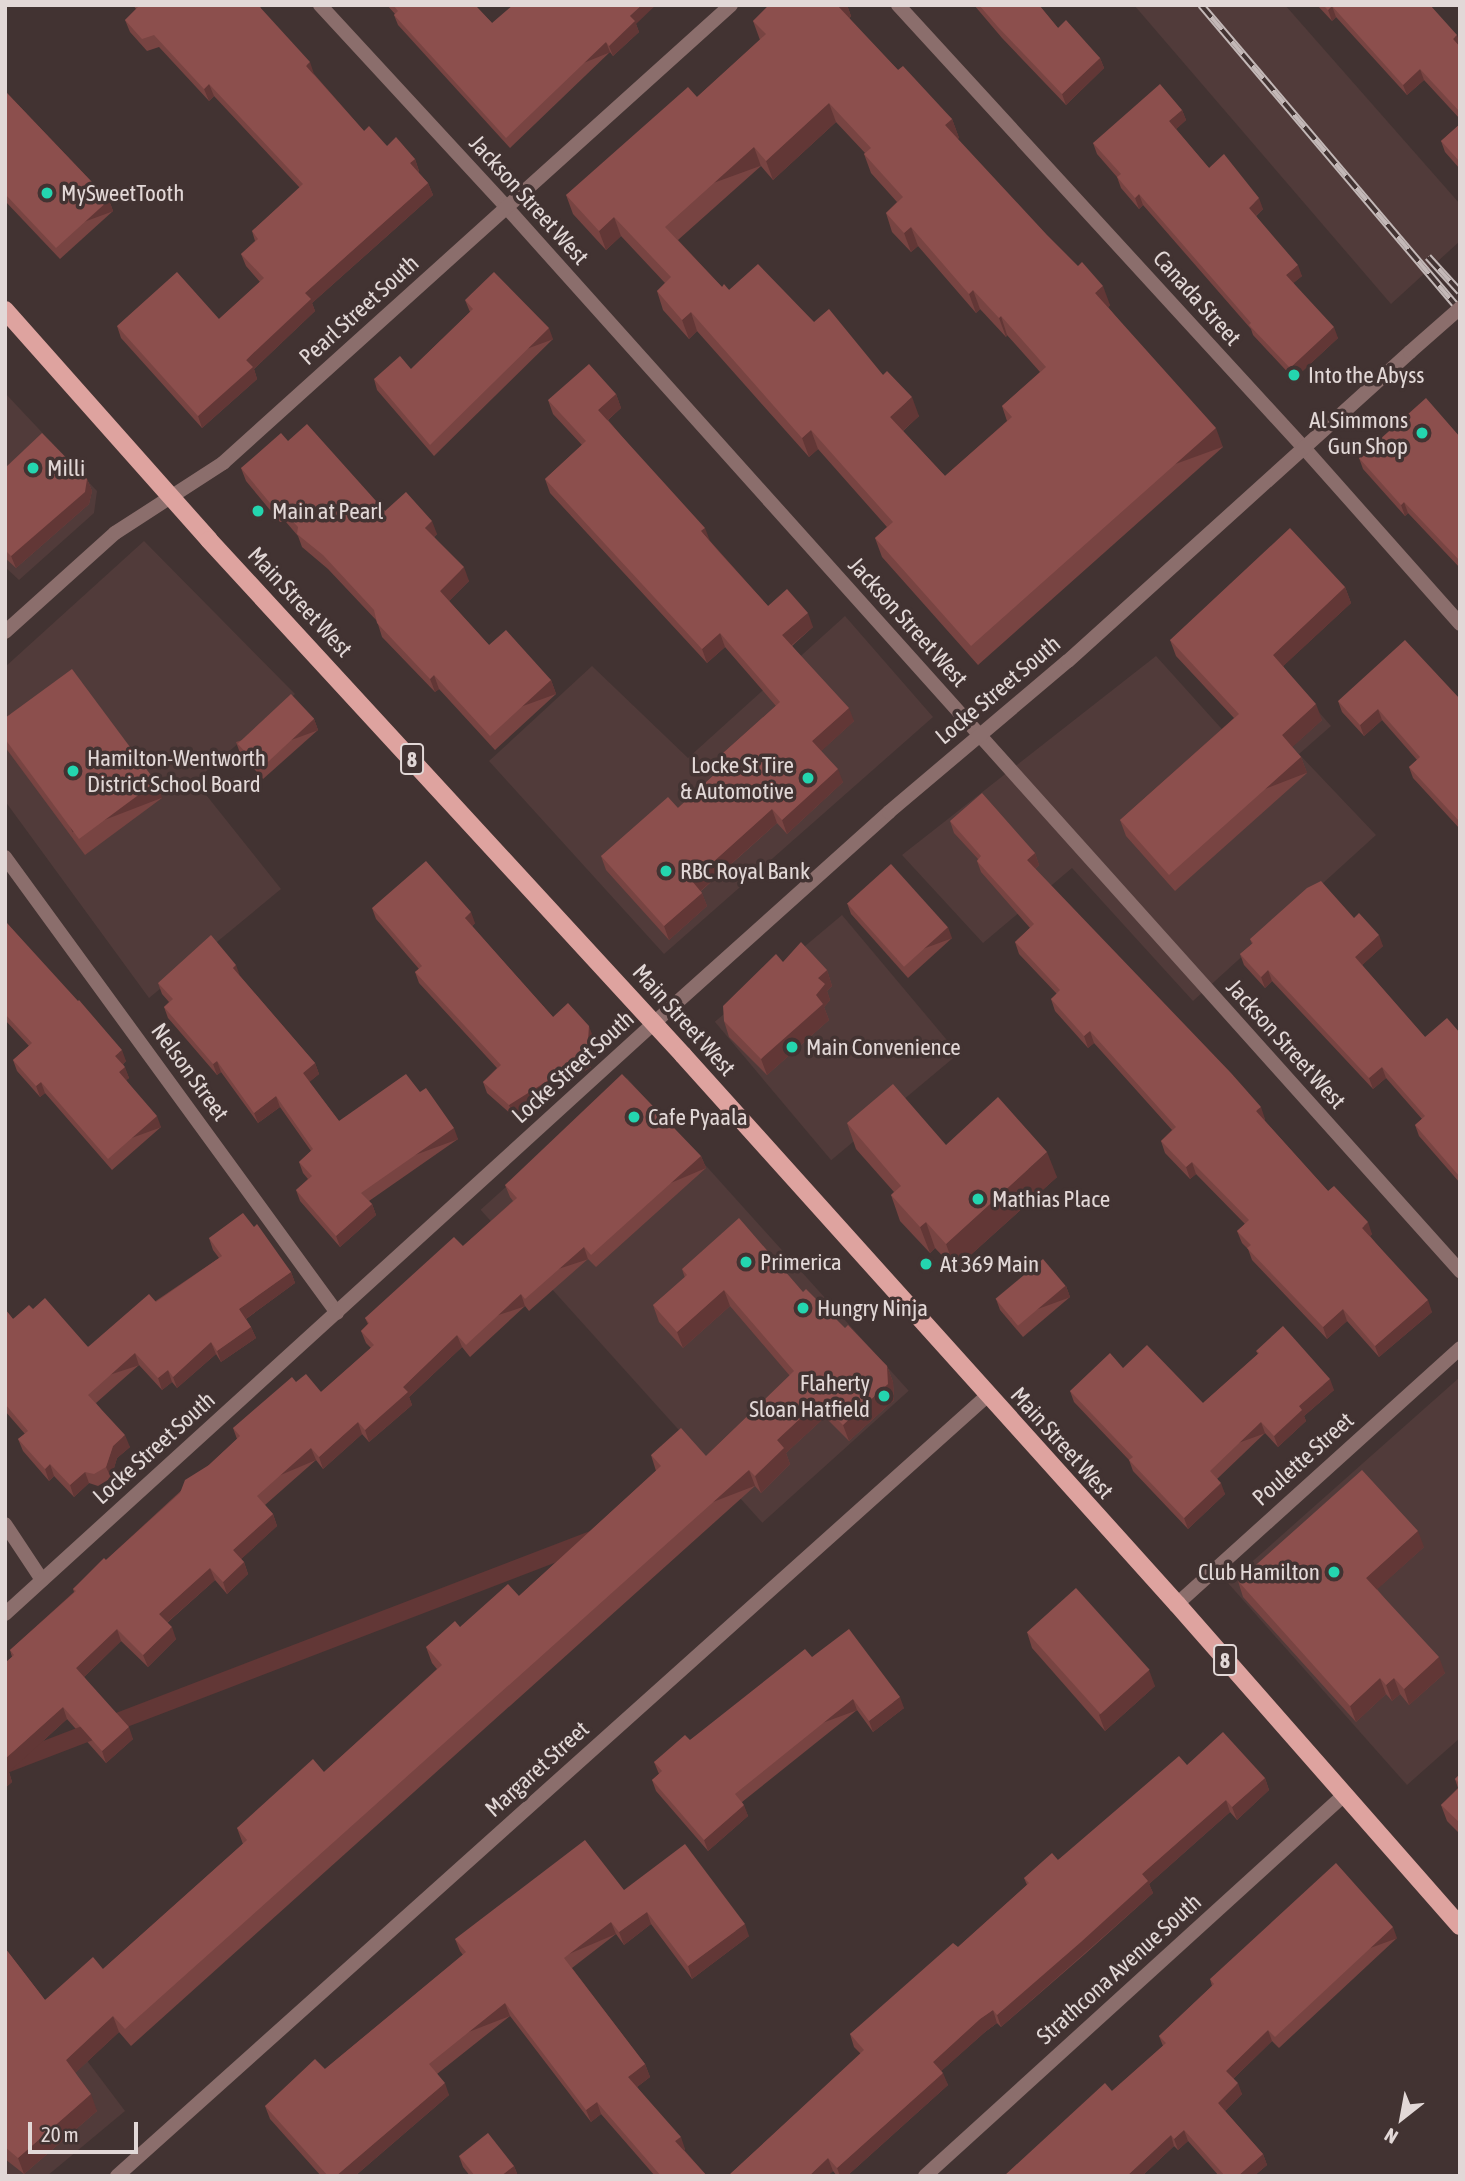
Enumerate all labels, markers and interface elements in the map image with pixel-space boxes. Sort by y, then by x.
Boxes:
street label: Jackson Street West [464,130,594,270]
place label: MySweetTooth [61,179,184,207]
marker: MySweetTooth [39,185,55,201]
street label: Canada Street [1147,245,1247,351]
street label: Pearl Street South [294,249,424,371]
place label: Into the Abyss [1308,361,1424,389]
marker: Into the Abyss [1286,367,1302,383]
place label: Al Simmons Gun Shop [1309,406,1408,460]
marker: Al Simmons Gun Shop [1414,425,1430,441]
place label: Milli [47,454,85,482]
marker: Milli [25,460,41,476]
place label: Main at Pearl [272,497,383,525]
marker: Main at Pearl [250,503,266,519]
street label: Main Street West [242,541,358,663]
street label: Jackson Street West [843,552,973,692]
street label: Locke Street South [930,630,1066,750]
road number: 8 [400,742,424,776]
place label: Hamilton-Wentworth District School Board [87,744,266,798]
place label: Locke St Tire & Automotive [680,751,794,805]
marker: Hamilton-Wentworth District School Board [65,763,81,779]
marker: Locke St Tire & Automotive [800,770,816,786]
place label: RBC Royal Bank [680,857,810,885]
marker: RBC Royal Bank [658,863,674,879]
street label: Main Street West [627,959,741,1081]
street label: Jackson Street West [1221,974,1351,1114]
street label: Locke Street South [506,1005,640,1129]
street label: Nelson Street [145,1018,235,1126]
place label: Main Convenience [806,1033,961,1061]
marker: Main Convenience [784,1039,800,1055]
place label: Cafe Pyaala [648,1103,748,1131]
marker: Cafe Pyaala [626,1109,642,1125]
place label: Mathias Place [992,1185,1110,1213]
marker: Mathias Place [970,1191,986,1207]
place label: Primerica [760,1248,842,1276]
place label: At 369 Main [940,1250,1039,1278]
marker: Primerica [738,1254,754,1270]
marker: At 369 Main [918,1256,934,1272]
place label: Hungry Ninja [817,1294,928,1322]
marker: Hungry Ninja [795,1300,811,1316]
place label: Flaherty Sloan Hatfield [749,1369,870,1423]
street label: Main Street West [1005,1382,1119,1504]
street label: Locke Street South [87,1386,221,1510]
marker: Flaherty Sloan Hatfield [876,1388,892,1404]
street label: Poulette Street [1247,1406,1359,1512]
place label: Club Hamilton [1198,1558,1320,1586]
marker: Club Hamilton [1326,1564,1342,1580]
road number: 8 [1213,1642,1237,1678]
street label: Margaret Street [480,1715,594,1823]
street label: Strathcona Avenue South [1031,1888,1207,2050]
north arrow [1367,2083,1437,2153]
scale bar [32,2108,142,2152]
text: 20 m [41,2122,79,2146]
text: N [1381,2124,1402,2148]

